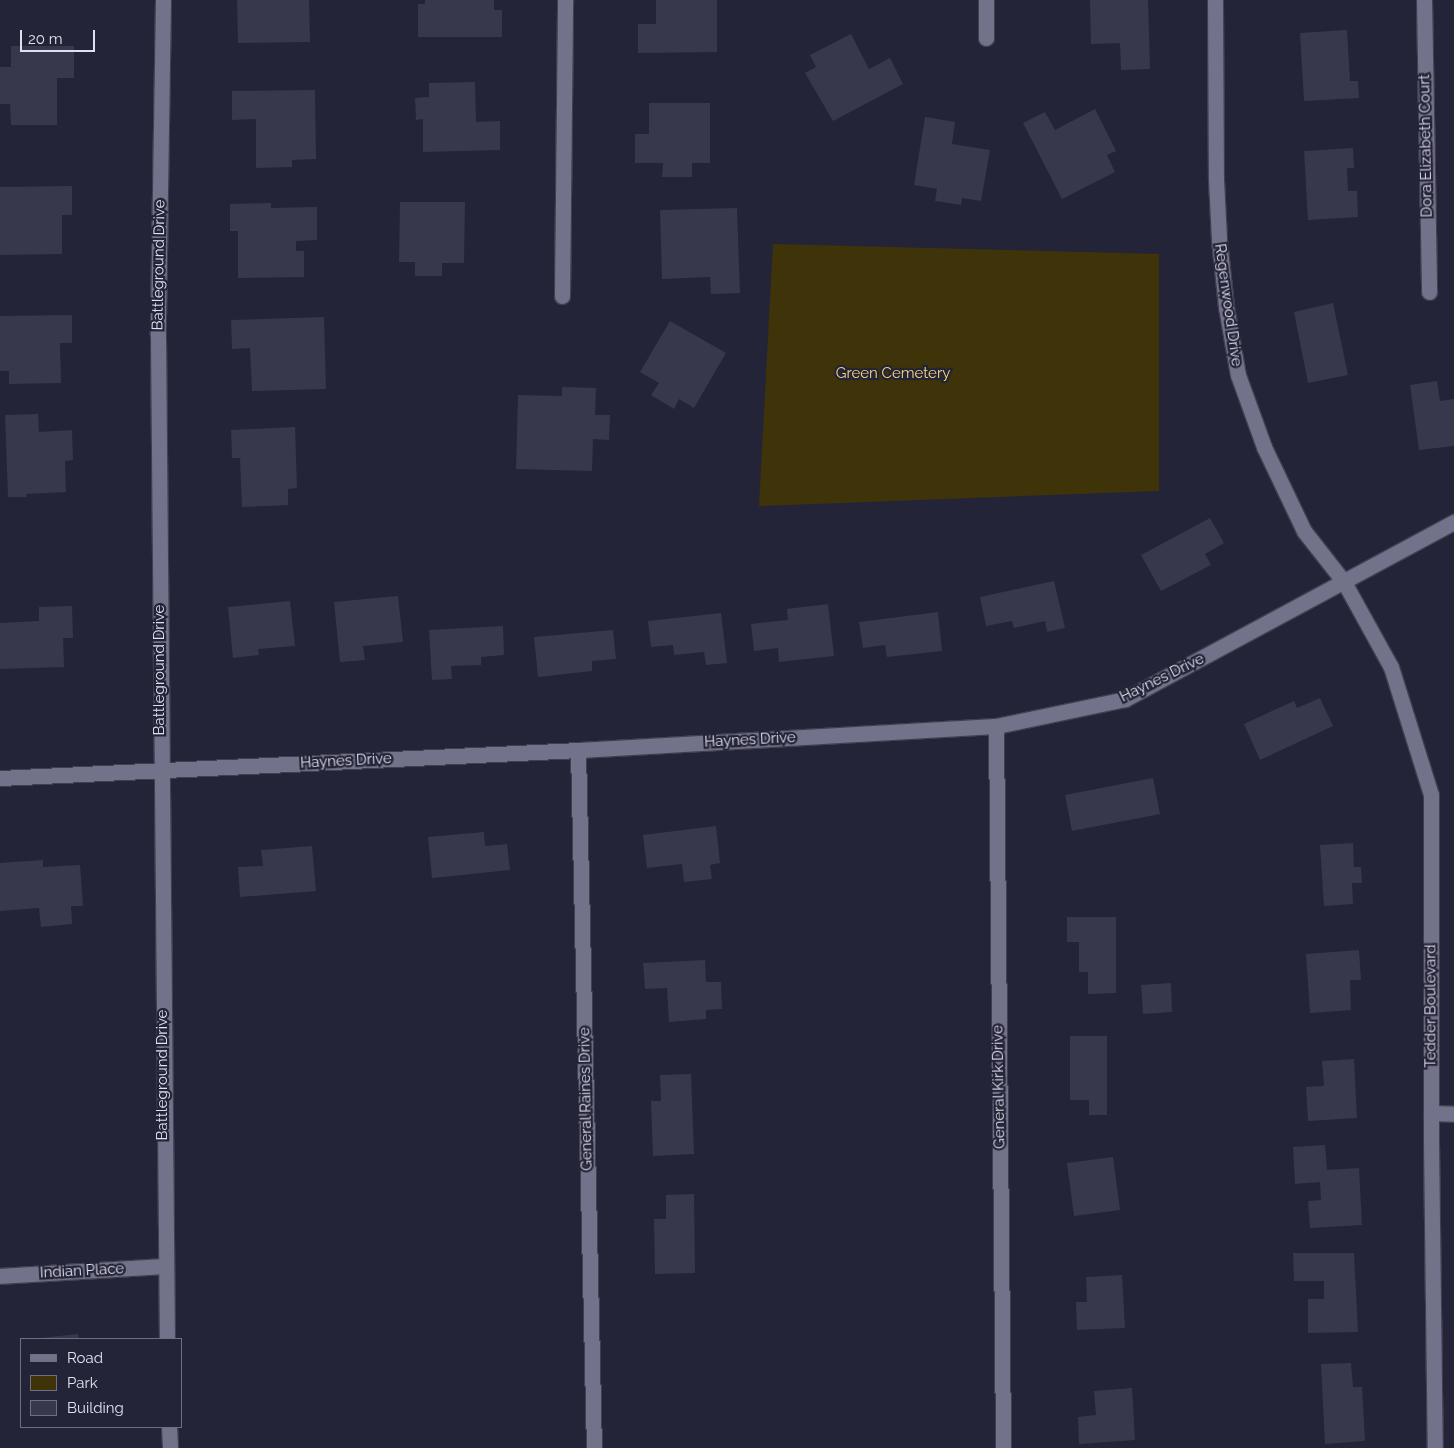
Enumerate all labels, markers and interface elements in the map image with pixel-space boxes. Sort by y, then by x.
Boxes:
scale bar [22,20,98,52]
text: 20 m [28,30,63,48]
street label: Dora Elizabeth Court [1416,74,1436,218]
street label: Battleground Drive [149,199,169,331]
street label: Regenwood Drive [1210,242,1246,368]
park label: Green Cemetery [836,365,950,383]
street label: Battleground Drive [151,605,169,735]
street label: Haynes Drive [1117,650,1207,706]
street label: Haynes Drive [704,729,796,751]
street label: Haynes Drive [300,750,392,772]
street label: Tedder Boulevard [1422,944,1440,1068]
street label: Battleground Drive [154,1010,172,1140]
street label: General Kirk Drive [989,1025,1009,1149]
street label: General Raines Drive [576,1027,596,1171]
street label: Indian Place [39,1260,125,1282]
legend [20,1338,182,1428]
text: Road [67,1349,103,1367]
text: Park [67,1374,98,1392]
text: Building [67,1399,124,1417]

